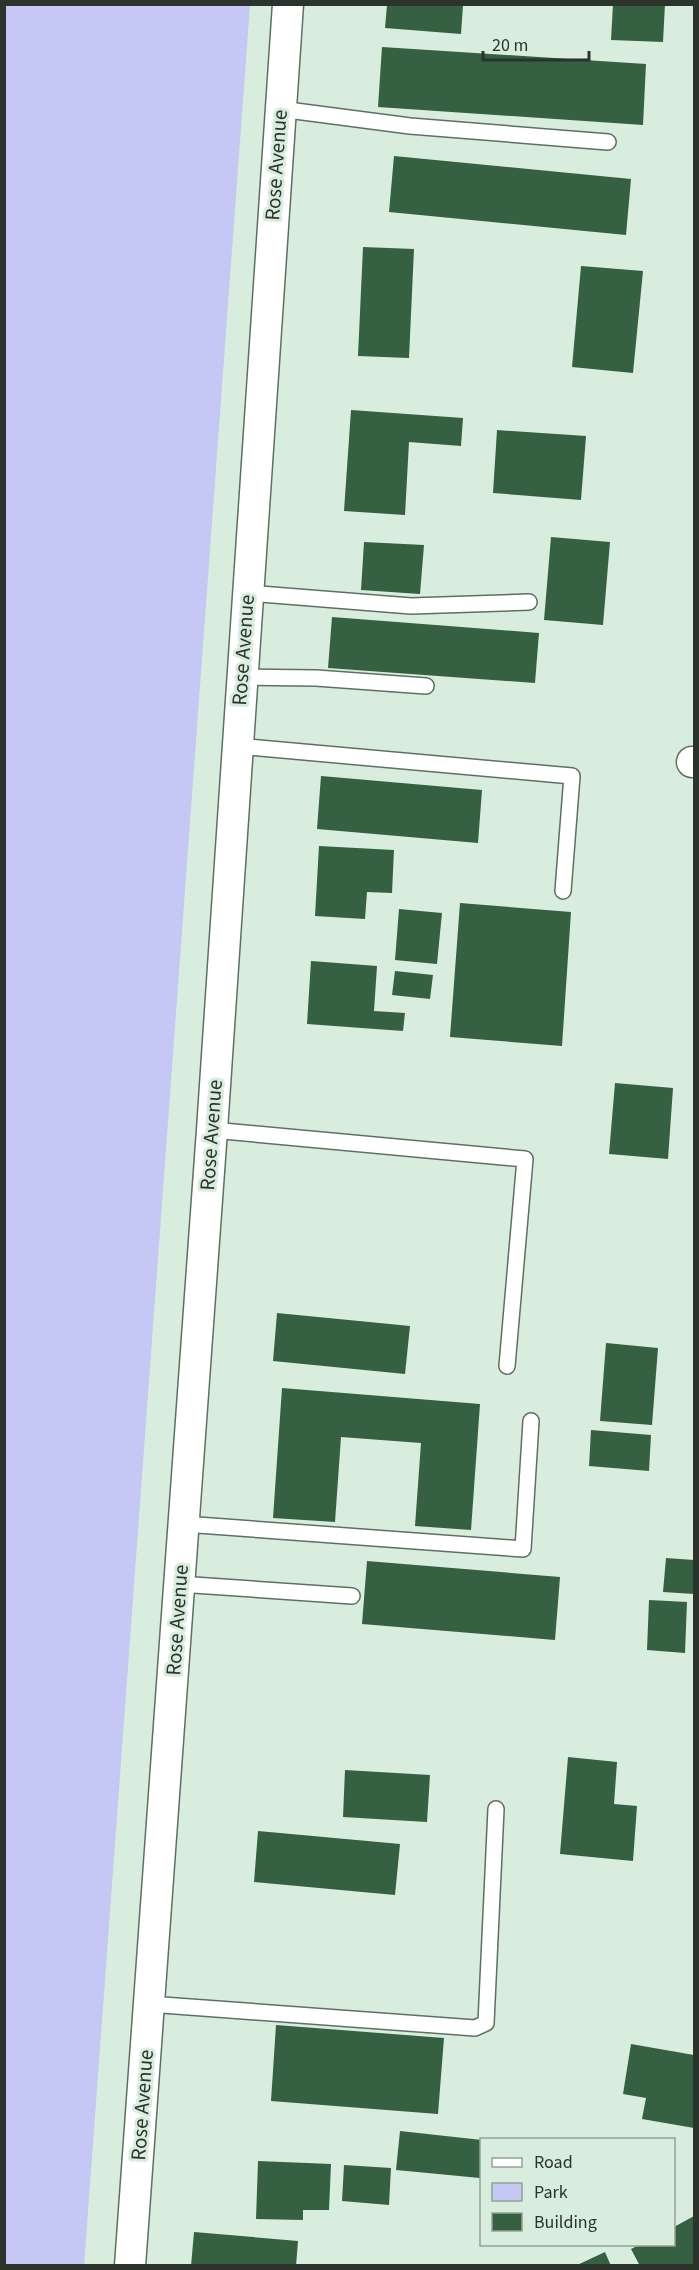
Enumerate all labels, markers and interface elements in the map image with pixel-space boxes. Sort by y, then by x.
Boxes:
scale bar [483,24,590,62]
text: 20 m [492,33,528,58]
street label: Rose Avenue [257,108,295,222]
street label: Rose Avenue [224,593,262,707]
street label: Rose Avenue [192,1078,230,1192]
street label: Rose Avenue [158,1563,196,1677]
street label: Rose Avenue [123,2048,161,2162]
legend [480,2138,675,2246]
text: Road [534,2150,573,2175]
text: Park [534,2180,568,2205]
text: Building [534,2210,597,2235]

